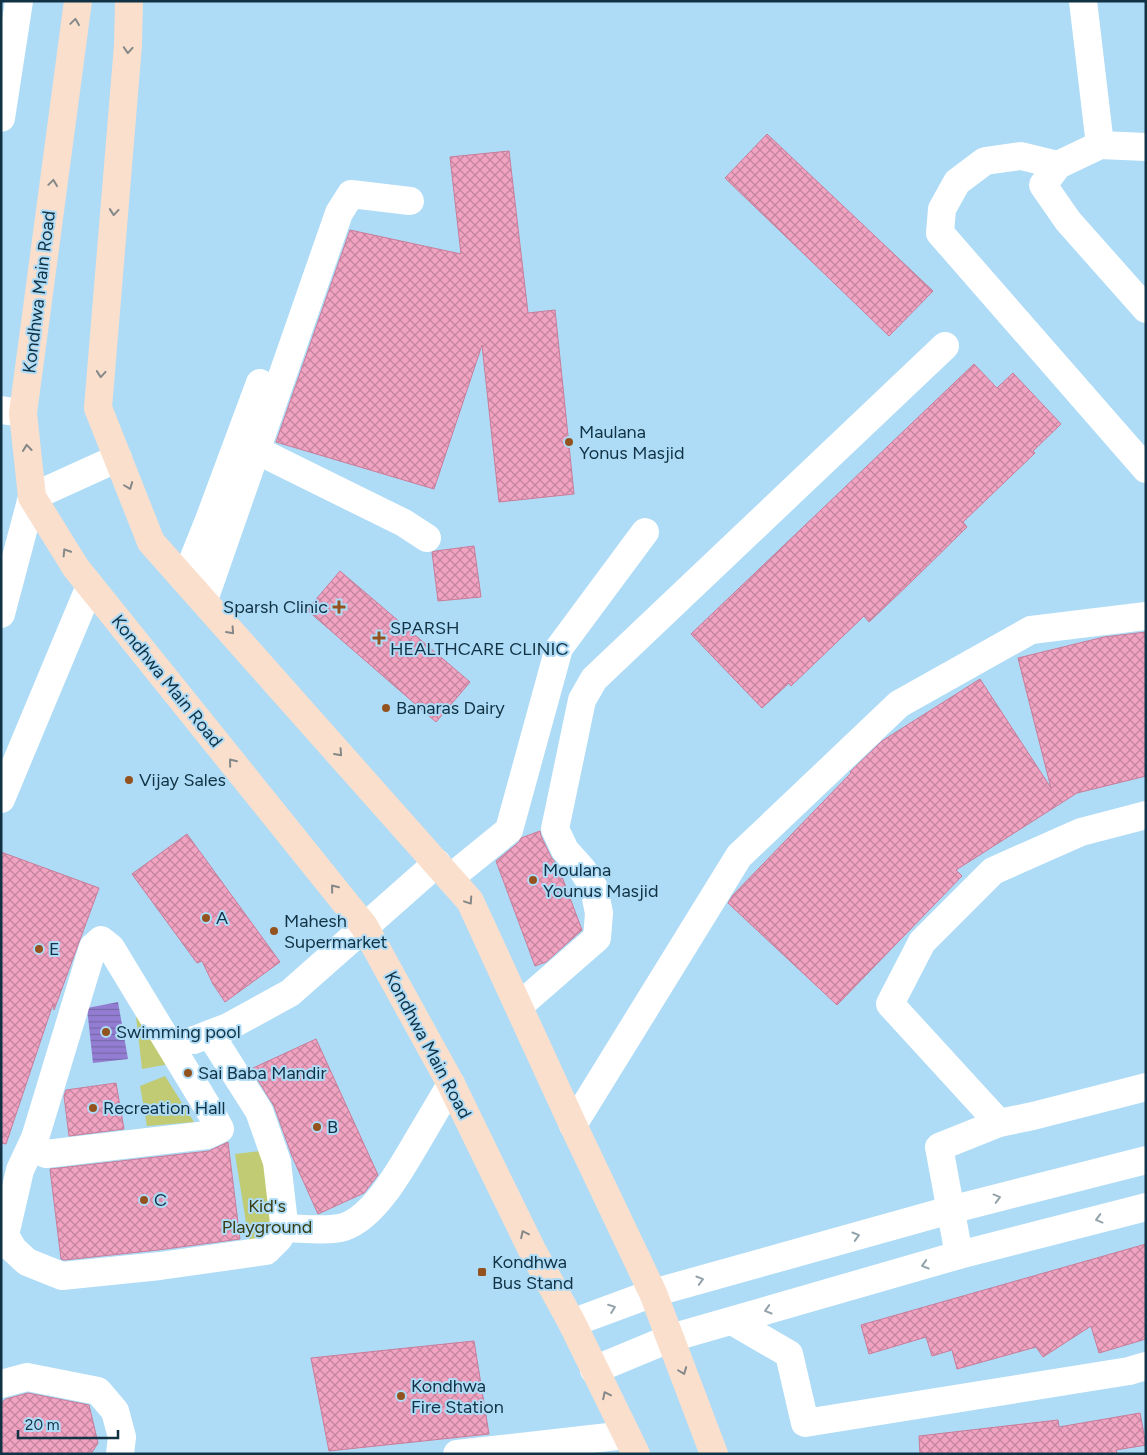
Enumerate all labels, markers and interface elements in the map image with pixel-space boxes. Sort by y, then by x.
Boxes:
one-way arrow [70,18,80,26]
one-way arrow [122,46,133,54]
one-way arrow [48,179,58,187]
one-way arrow [109,208,120,216]
street label: Kondhwa Main Road [18,209,60,375]
one-way arrow [96,370,107,378]
place label: Maulana Yonus Masjid [579,421,685,464]
marker: Maulana Yonus Masjid [563,436,575,448]
one-way arrow [22,444,33,452]
one-way arrow [123,481,133,490]
one-way arrow [63,548,73,557]
place label: Sparsh Clinic [223,596,328,618]
marker: Sparsh Clinic [332,600,346,614]
street label: Kondhwa Main Road [107,610,227,752]
place label: SPARSH HEALTHCARE CLINIC [390,617,568,660]
one-way arrow [225,626,234,635]
marker: SPARSH HEALTHCARE CLINIC [372,631,386,645]
place label: Banaras Dairy [396,697,505,719]
marker: Banaras Dairy [380,702,392,714]
one-way arrow [333,747,342,756]
one-way arrow [229,759,237,768]
place label: Vijay Sales [139,769,226,791]
marker: Vijay Sales [123,774,135,786]
place label: Moulana Younus Masjid [543,859,659,902]
marker: Moulana Younus Masjid [527,874,539,886]
one-way arrow [330,885,339,894]
one-way arrow [463,895,472,905]
place label: A [216,907,228,929]
place label: Mahesh Supermarket [284,910,388,953]
marker: A [200,912,212,924]
marker: Mahesh Supermarket [268,925,280,937]
place label: E [49,938,60,960]
marker: E [33,943,45,955]
street label: Kondhwa Main Road [380,968,476,1122]
place label: Swimming pool [116,1021,241,1043]
marker: Swimming pool [100,1026,112,1038]
place label: Sai Baba Mandir [198,1062,326,1084]
marker: Sai Baba Mandir [182,1067,194,1079]
place label: Recreation Hall [103,1097,225,1119]
marker: Recreation Hall [87,1102,99,1114]
place label: B [327,1116,338,1138]
marker: B [311,1121,323,1133]
place label: C [154,1189,167,1211]
one-way arrow [993,1193,1002,1204]
marker: C [138,1194,150,1206]
park label: Kid's Playground [222,1195,312,1238]
one-way arrow [1094,1213,1103,1224]
one-way arrow [520,1230,530,1239]
one-way arrow [852,1232,860,1242]
place label: Kondhwa Bus Stand [492,1251,573,1294]
one-way arrow [921,1260,929,1270]
marker: Kondhwa Bus Stand [476,1266,488,1278]
one-way arrow [695,1275,703,1285]
one-way arrow [607,1304,616,1314]
one-way arrow [765,1305,773,1315]
one-way arrow [677,1366,687,1375]
place label: Kondhwa Fire Station [411,1375,504,1418]
marker: Kondhwa Fire Station [395,1390,407,1402]
one-way arrow [602,1391,612,1400]
scale bar [18,1408,118,1440]
text: 20 m [25,1416,59,1434]

